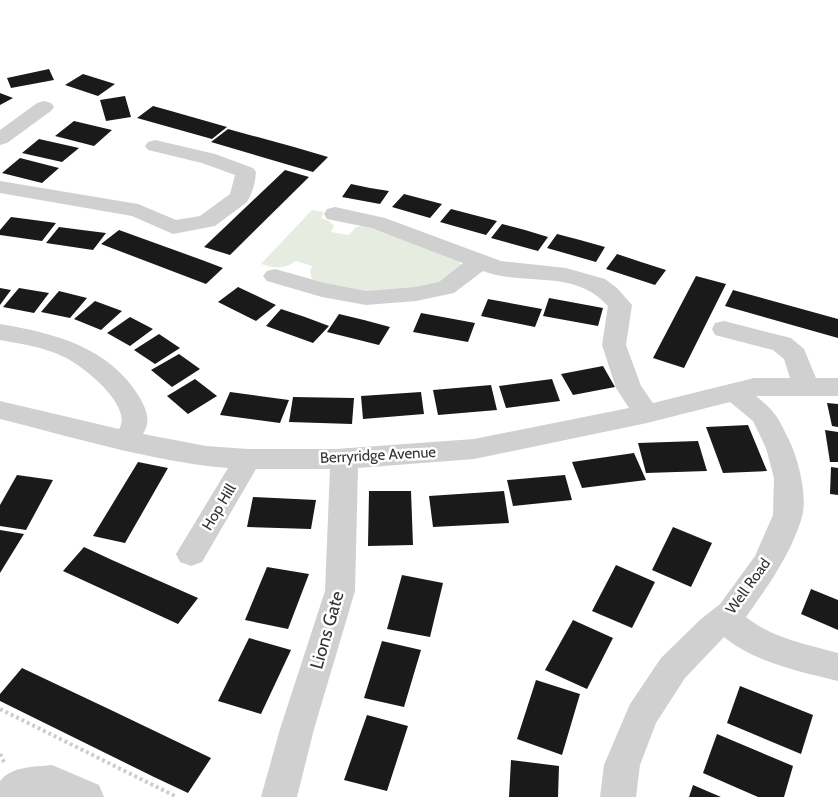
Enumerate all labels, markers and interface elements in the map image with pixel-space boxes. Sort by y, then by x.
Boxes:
street label: Berryridge Avenue [320,443,437,467]
street label: Hop Hill [198,480,240,534]
street label: Well Road [722,555,774,617]
street label: Lions Gate [305,588,349,672]

